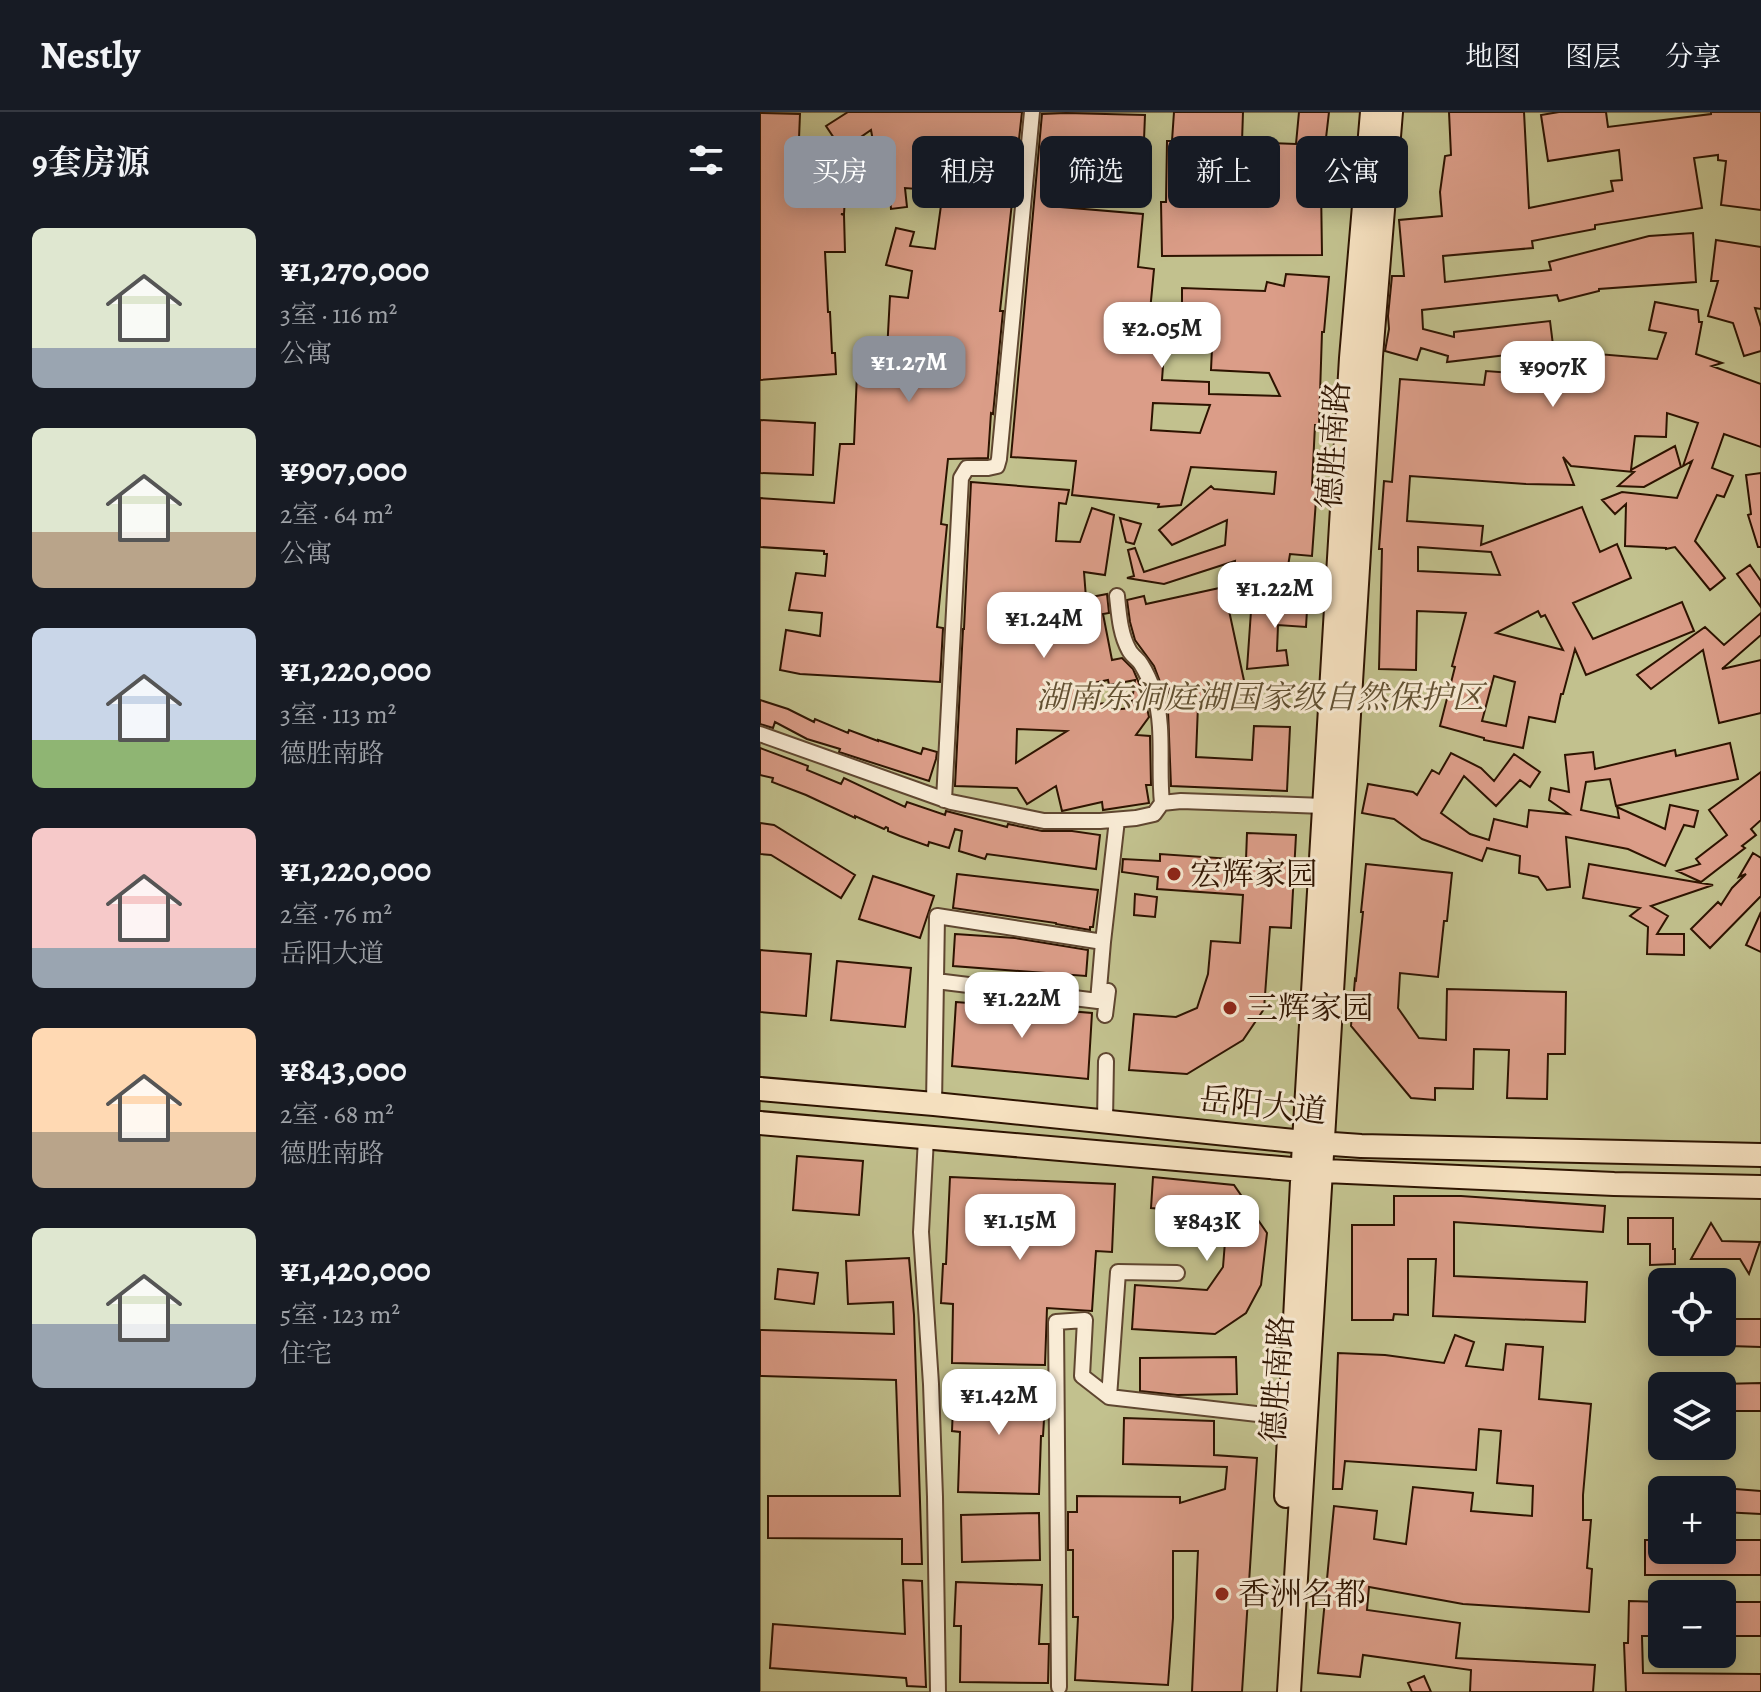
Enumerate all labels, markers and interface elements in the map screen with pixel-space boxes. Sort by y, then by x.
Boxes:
text: Nestly [40,29,140,81]
text: 地图 [1465,38,1521,76]
text: 图层 [1565,38,1621,76]
text: 分享 [1665,38,1721,76]
chip: 买房 [784,136,896,208]
chip: 租房 [912,136,1024,208]
chip: 筛选 [1040,136,1152,208]
chip: 新上 [1168,136,1280,208]
chip: 公寓 [1296,136,1408,208]
icon: filters [684,138,728,182]
text: 9套房源 [32,139,150,186]
text: ¥1,270,000 [280,246,429,293]
icon: home [96,260,192,356]
text: 3室 · 116 m² [280,297,397,332]
pin: ¥2.05M [1097,302,1227,370]
text: ¥2.05M [1122,310,1202,345]
text: 公寓 [280,336,332,371]
pin: ¥1.27M [844,336,974,404]
pin: ¥907K [1497,341,1609,409]
text: ¥1.27M [871,344,947,379]
text: ¥907K [1519,349,1587,384]
street label: 德胜南路 [1307,380,1359,510]
text: ¥907,000 [280,446,407,493]
icon: home [96,460,192,556]
text: 2室 · 64 m² [280,497,393,532]
text: 公寓 [280,536,332,571]
pin: ¥1.22M [1210,562,1340,630]
text: ¥1.22M [1236,570,1314,605]
pin: ¥1.24M [979,592,1109,660]
text: ¥1.24M [1005,600,1083,635]
text: ¥1,220,000 [280,646,431,693]
icon: home [96,660,192,756]
park label: 湖南东洞庭湖国家级自然保护区 [1036,675,1488,719]
text: 3室 · 113 m² [280,697,396,732]
text: 德胜南路 [280,736,384,771]
text: ¥1,220,000 [280,846,431,893]
place label: 宏辉家园 [1190,852,1318,896]
icon: home [96,860,192,956]
marker: 宏辉家园 [1165,865,1183,883]
text: 2室 · 76 m² [280,897,392,932]
text: 岳阳大道 [280,936,384,971]
pin: ¥1.22M [957,972,1087,1040]
text: ¥1.22M [983,980,1061,1015]
place label: 三辉家园 [1246,986,1374,1030]
marker: 三辉家园 [1221,999,1239,1017]
text: ¥843,000 [280,1046,407,1093]
icon: home [96,1060,192,1156]
street label: 岳阳大道 [1197,1076,1329,1134]
text: 2室 · 68 m² [280,1097,394,1132]
text: 德胜南路 [280,1136,384,1171]
pin: ¥1.15M [955,1194,1085,1262]
pin: ¥843K [1151,1195,1263,1263]
text: ¥1.15M [983,1202,1057,1237]
text: ¥843K [1173,1203,1241,1238]
text: ¥1,420,000 [280,1246,431,1293]
icon: home [96,1260,192,1356]
map controls [1648,1268,1736,1668]
button: locate [1648,1268,1736,1356]
text: 5室 · 123 m² [280,1297,400,1332]
street label: 德胜南路 [1251,1314,1303,1444]
text: 住宅 [280,1336,332,1371]
pin: ¥1.42M [934,1369,1064,1437]
button: layers [1648,1372,1736,1460]
text: ¥1.42M [960,1377,1038,1412]
button: + [1648,1476,1736,1564]
place label: 香洲名都 [1238,1572,1366,1616]
button: − [1648,1580,1736,1668]
marker: 香洲名都 [1213,1585,1231,1603]

